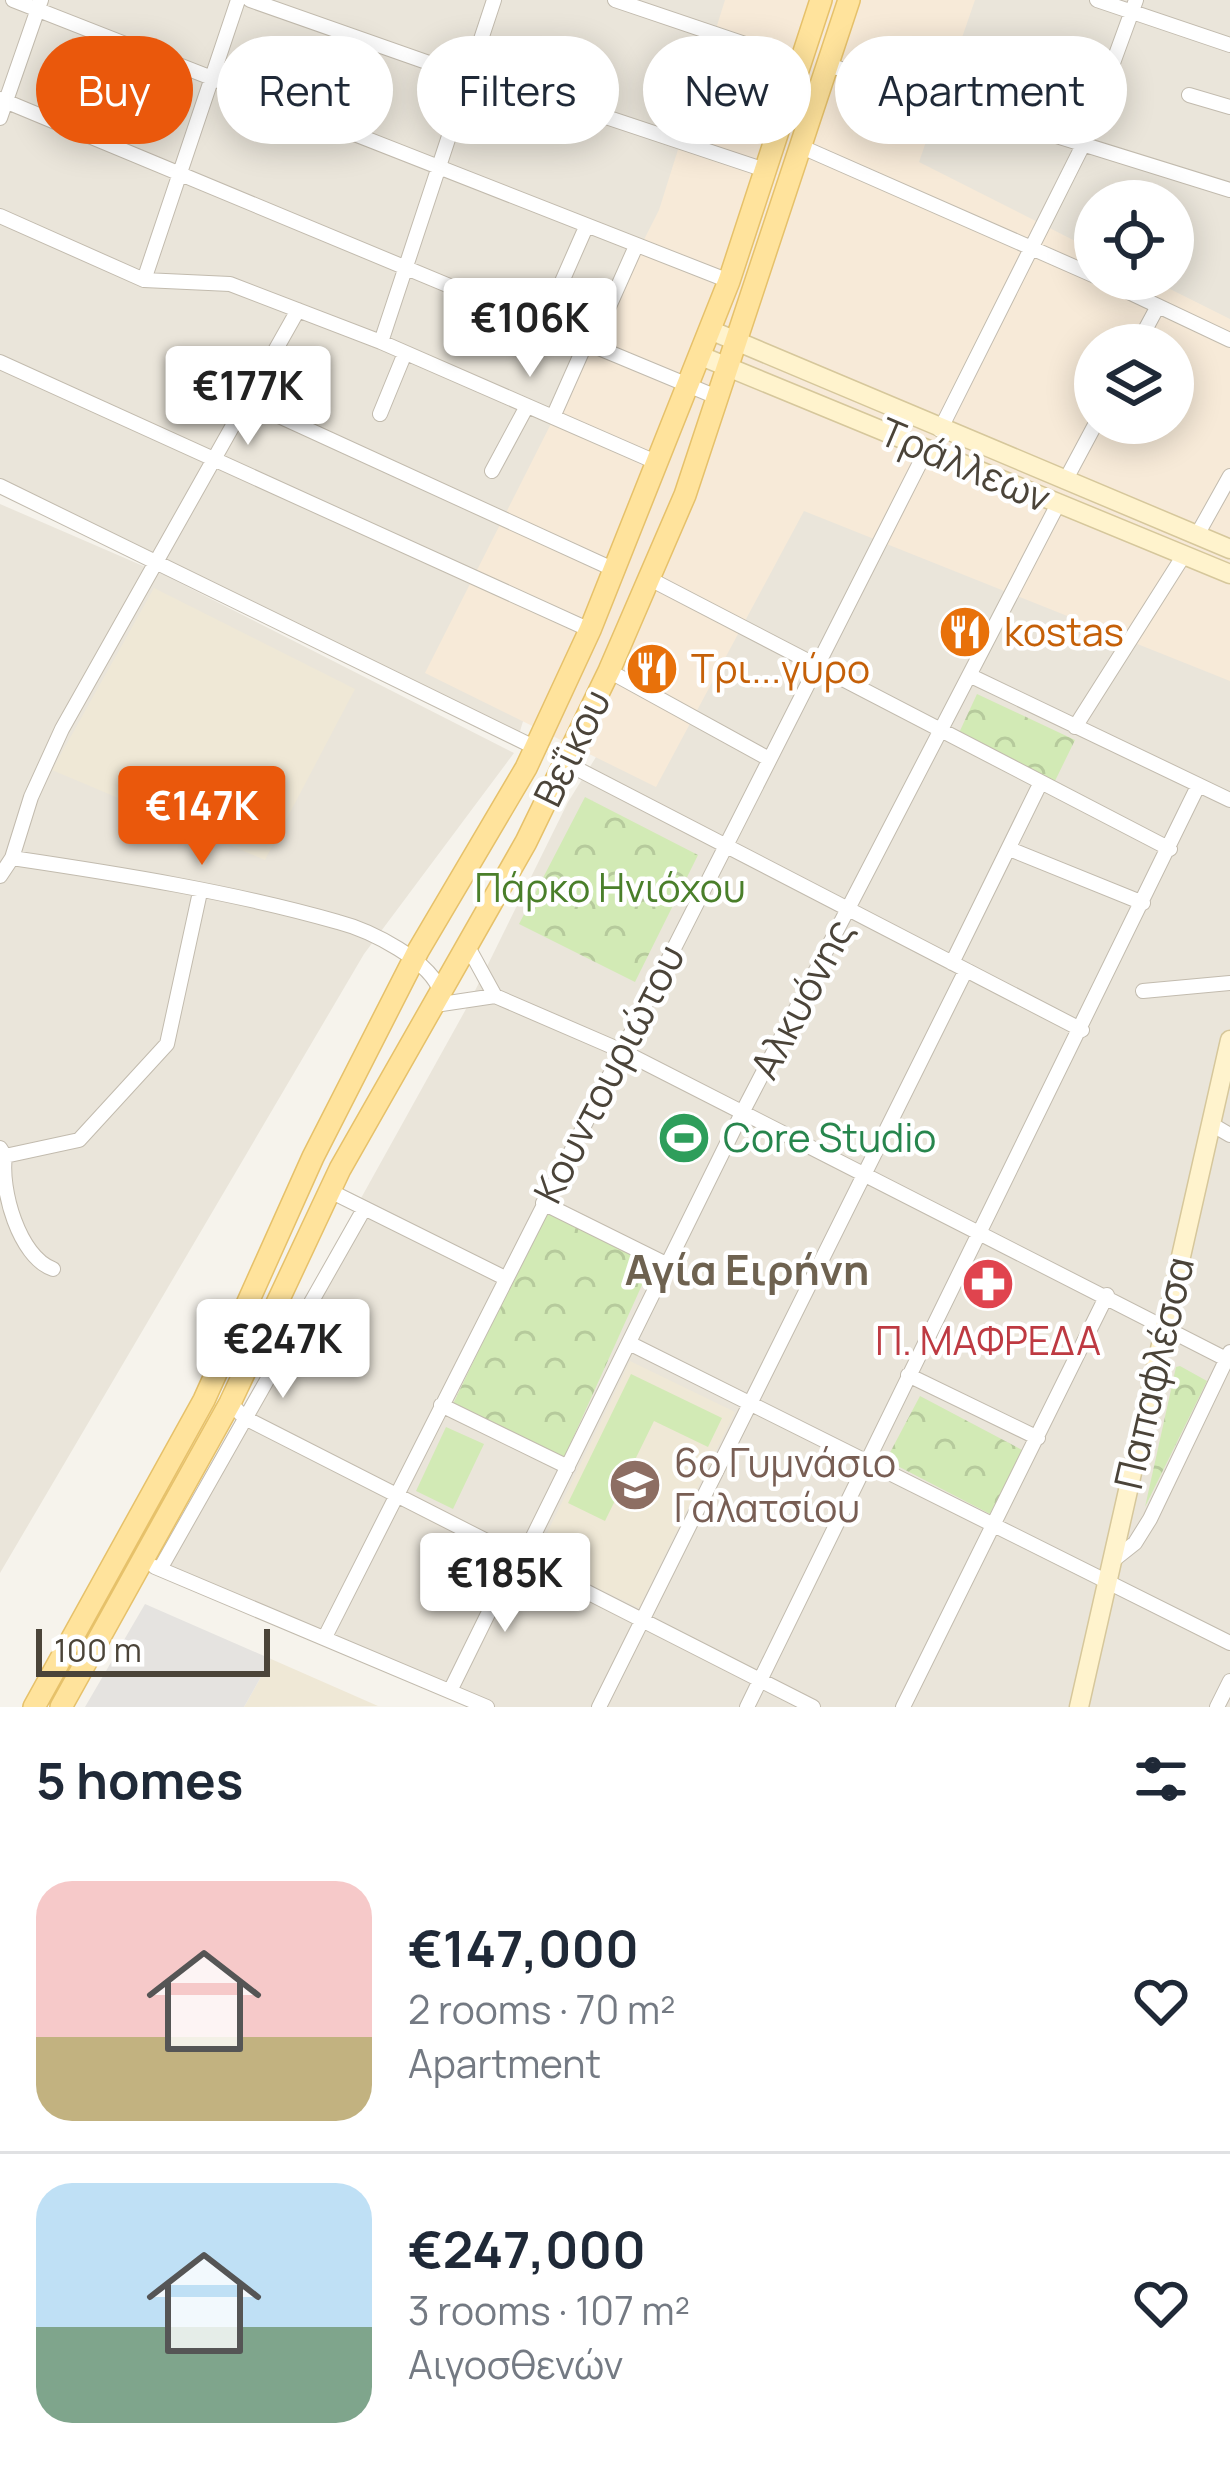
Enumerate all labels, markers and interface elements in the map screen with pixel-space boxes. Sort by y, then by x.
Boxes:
chip: Buy [36,36,193,144]
chip: Rent [217,36,393,144]
chip: Filters [417,36,619,144]
chip: New [643,36,811,144]
chip: Apartment [835,36,1127,144]
map controls [1074,180,1194,444]
button: locate [1074,180,1194,300]
pin: €106K [446,278,614,380]
text: €106K [471,290,589,344]
button: layers [1074,324,1194,444]
pin: €177K [164,346,332,448]
text: €177K [193,358,303,412]
street label: Τράλλεων [872,404,1059,524]
restaurant icon: kostas [937,604,993,660]
place label: kostas [1004,604,1124,658]
restaurant icon: Τρι...γύρο [624,641,680,697]
place label: Τρι...γύρο [691,641,870,695]
street label: Βεΐκου [520,680,622,815]
pin: €147K [118,766,286,868]
text: €147K [145,778,259,832]
park label: Πάρκο Ηνιόχου [474,860,746,914]
street label: Αλκυόνης [736,909,866,1088]
street label: Κουντουριώτου [520,935,696,1212]
sports icon: Core Studio [656,1110,712,1166]
place label: Core Studio [723,1110,936,1164]
district label: Αγία Ειρήνη [625,1240,869,1298]
street label: Παπαφλέσσα [1100,1251,1206,1494]
pharmacy icon: Π. ΜΑΦΡΕΔΑ [960,1256,1016,1312]
pin: €247K [199,1299,367,1401]
text: €247K [224,1311,342,1365]
place label: Π. ΜΑΦΡΕΔΑ [875,1313,1101,1367]
place label: 6ο Γυμνάσιο Γαλατσίου [674,1435,896,1534]
school or university icon: 6ο Γυμνάσιο Γαλατσίου [607,1457,663,1513]
pin: €185K [421,1533,589,1635]
text: €185K [447,1545,563,1599]
scale bar [36,1623,270,1676]
text: 100 m [54,1627,142,1672]
text: 5 homes [36,1745,243,1814]
icon: filters [1128,1746,1194,1812]
text: €147,000 [408,1913,639,1982]
icon: home [132,1929,276,2073]
icon: heart [1128,1968,1194,2034]
text: 2 rooms · 70 m² [408,1982,676,2036]
text: Apartment [408,2036,601,2090]
text: €247,000 [408,2214,646,2283]
icon: home [132,2231,276,2375]
icon: heart [1128,2270,1194,2336]
text: 3 rooms · 107 m² [408,2283,690,2337]
text: Αιγοσθενών [408,2337,623,2391]

